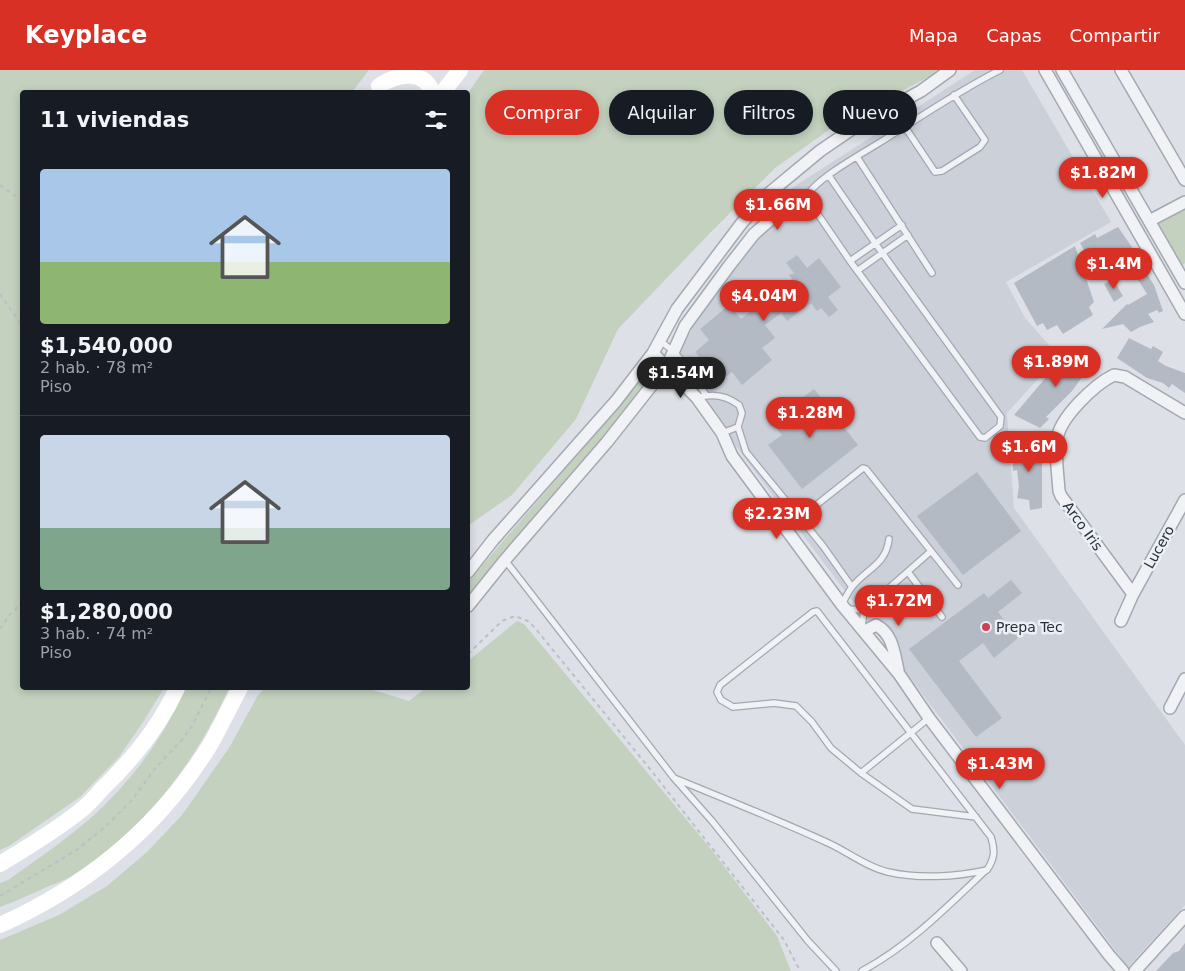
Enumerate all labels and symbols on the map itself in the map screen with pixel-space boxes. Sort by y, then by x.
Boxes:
pin: $1.82M [1062,156,1144,199]
pin: $1.66M [737,189,819,231]
pin: $1.4M [1079,248,1149,290]
pin: $4.04M [723,280,805,322]
pin: $1.89M [1015,346,1097,388]
pin: $1.54M [640,356,722,399]
pin: $1.28M [769,396,851,439]
pin: $1.6M [994,430,1064,473]
pin: $2.23M [736,498,818,540]
street label: Arco Iris [1060,498,1106,554]
street label: Lucero [1141,523,1177,571]
pin: $1.72M [858,584,940,627]
place label: Prepa Tec [996,619,1063,635]
marker: Prepa Tec [980,621,992,633]
pin: $1.43M [959,748,1041,790]

